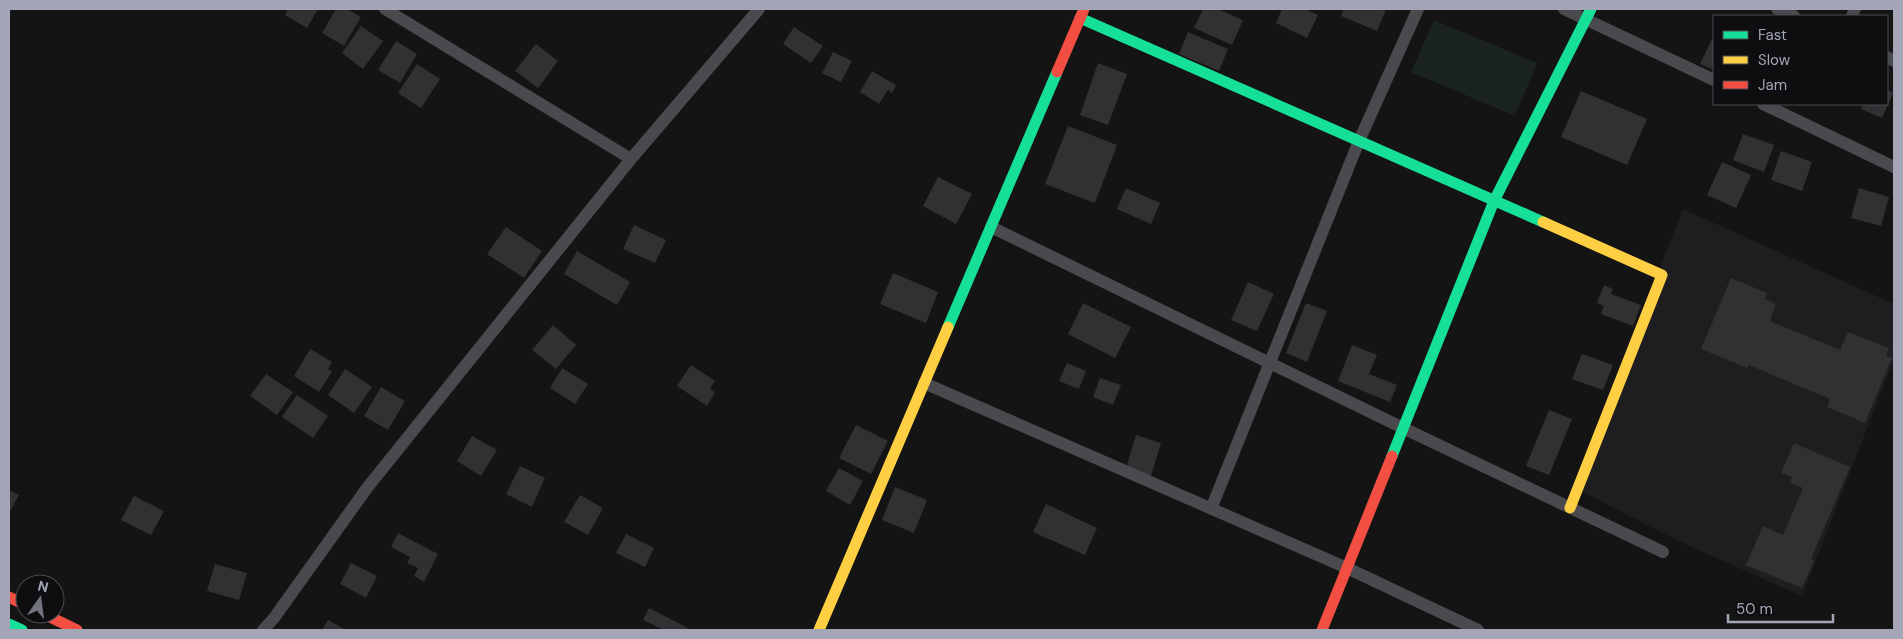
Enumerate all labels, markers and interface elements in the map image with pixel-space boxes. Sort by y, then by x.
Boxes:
legend [1713,15,1888,105]
text: Fast [1758,25,1787,45]
text: Slow [1758,50,1791,70]
text: Jam [1758,75,1787,95]
north arrow [15,574,65,624]
text: N [36,576,50,596]
scale bar [1728,592,1833,624]
text: 50 m [1736,599,1773,619]

